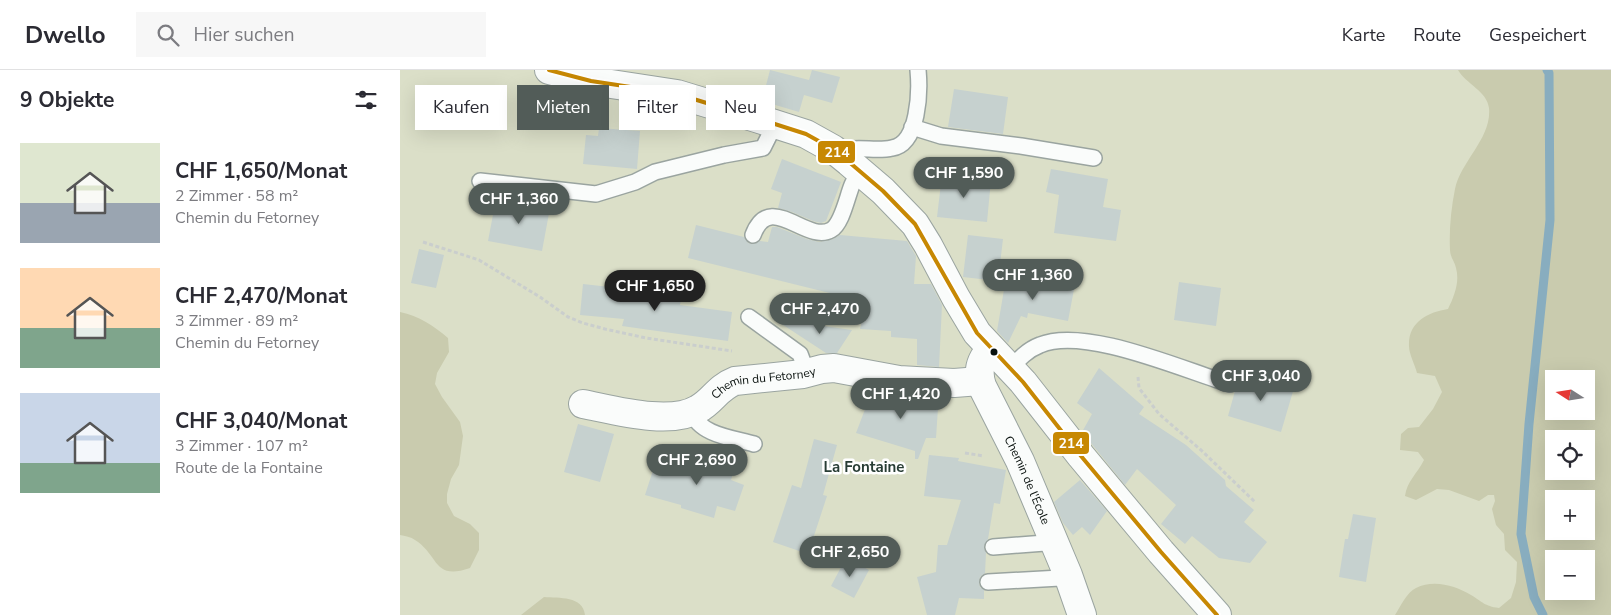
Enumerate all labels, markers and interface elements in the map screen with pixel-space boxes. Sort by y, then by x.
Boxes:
search box [136,12,486,57]
text: Dwello [25,19,106,51]
icon: search [154,21,182,49]
text: Hier suchen [194,22,295,48]
text: Karte [1342,23,1385,47]
text: Route [1413,23,1461,47]
text: Gespeichert [1489,23,1586,47]
chip: Kaufen [415,85,507,130]
chip: Mieten [517,85,609,130]
chip: Filter [619,85,696,130]
chip: Neu [706,85,775,130]
text: 9 Objekte [20,86,114,114]
icon: filters [352,86,380,114]
line badge: 214 [817,140,856,164]
text: 214 [824,143,850,162]
pin: CHF 1,590 [907,156,1021,199]
text: CHF 1,650/Monat [175,157,347,185]
text: CHF 1,590 [925,162,1003,184]
icon: home [60,163,120,223]
pin: CHF 1,360 [462,182,576,225]
text: 2 Zimmer · 58 m² [175,185,298,207]
text: CHF 1,360 [480,188,558,210]
text: Chemin du Fetorney [175,207,319,229]
pin: CHF 1,360 [976,258,1090,301]
text: CHF 1,360 [994,264,1072,286]
pin: CHF 1,650 [598,270,712,312]
text: CHF 1,650 [616,275,694,297]
text: CHF 2,470/Monat [175,282,347,310]
icon: home [60,288,120,348]
pin: CHF 2,470 [763,292,877,335]
text: CHF 2,470 [781,298,859,320]
text: 3 Zimmer · 89 m² [175,310,298,332]
text: Chemin du Fetorney [175,332,319,354]
unlabelled marker [989,347,999,357]
pin: CHF 3,040 [1204,360,1318,402]
street label: Chemin du Fetorney [708,363,818,403]
text: CHF 3,040 [1222,365,1300,387]
north arrow [1545,370,1595,420]
map controls [1545,370,1595,600]
pin: CHF 1,420 [844,378,958,420]
text: CHF 1,420 [862,383,940,405]
text: CHF 3,040/Monat [175,407,347,435]
icon: home [60,413,120,473]
button: locate [1545,430,1595,480]
line badge: 214 [1052,431,1090,455]
street label: Chemin de l'École [1001,433,1054,527]
text: 214 [1058,434,1084,453]
text: 3 Zimmer · 107 m² [175,435,308,457]
pin: CHF 2,690 [640,444,754,486]
text: CHF 2,690 [658,449,736,471]
text: Route de la Fontaine [175,457,323,479]
district label: La Fontaine [824,457,904,477]
button: + [1545,490,1595,540]
pin: CHF 2,650 [793,536,907,578]
text: CHF 2,650 [811,541,889,563]
button: − [1545,550,1595,600]

